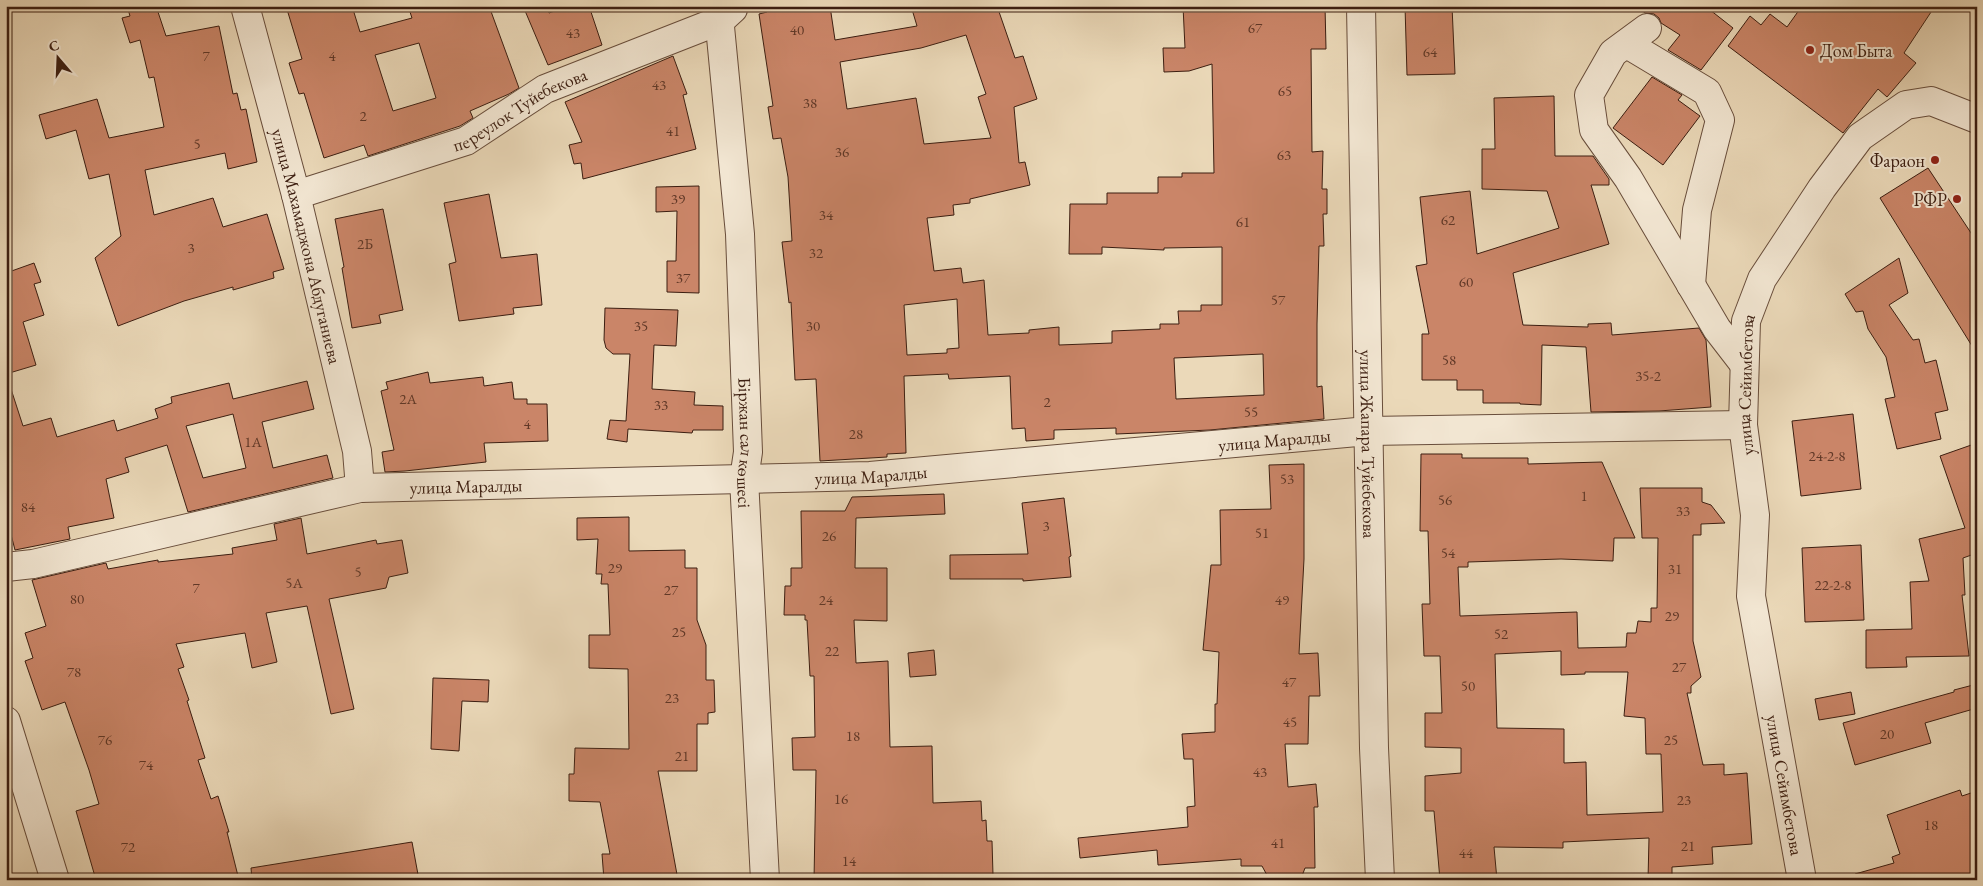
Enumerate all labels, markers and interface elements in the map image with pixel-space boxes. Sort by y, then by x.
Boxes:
house number: 67 [1248,18,1263,37]
house number: 40 [790,20,804,39]
house number: 43 [566,23,580,42]
north arrow [32,32,82,82]
text: С [46,36,61,56]
place label: Дом Быта [1820,39,1893,62]
house number: 64 [1423,42,1438,61]
marker: Дом Быта [1804,44,1816,56]
house number: 7 [202,46,210,65]
house number: 4 [328,46,336,65]
street label: переулок Туйебекова [450,62,591,156]
house number: 43 [652,75,666,94]
house number: 65 [1278,81,1292,100]
house number: 38 [803,93,817,112]
house number: 2 [359,106,367,125]
house number: 41 [666,121,680,140]
street label: улица Махамаджона Абдуганиева [267,126,348,367]
house number: 5 [193,134,201,153]
house number: 36 [835,142,849,161]
house number: 63 [1277,145,1291,164]
place label: Фараон [1870,149,1925,172]
marker: Фараон [1929,154,1941,166]
place label: РФР [1913,188,1947,211]
house number: 39 [671,189,685,208]
marker: РФР [1951,193,1963,205]
house number: 34 [819,205,834,224]
house number: 62 [1441,210,1456,229]
house number: 61 [1236,212,1250,231]
house number: 2Б [357,234,373,253]
house number: 3 [187,238,195,257]
house number: 32 [809,243,824,262]
house number: 37 [676,268,691,287]
house number: 60 [1459,272,1473,291]
house number: 57 [1271,290,1286,309]
street label: улица Сейимбетова [1731,309,1760,457]
house number: 35 [634,316,648,335]
house number: 30 [806,316,820,335]
street label: улица Жапара Туйебекова [1356,349,1382,539]
house number: 58 [1442,350,1456,369]
house number: 35-2 [1635,366,1662,385]
street label: Біржан сал көшесі [732,377,760,509]
house number: 2А [399,389,417,408]
house number: 2 [1043,392,1051,411]
house number: 33 [654,395,668,414]
house number: 55 [1244,402,1258,421]
house number: 4 [523,414,531,433]
street label: улица Маралды [1217,423,1332,456]
house number: 28 [849,424,863,443]
house number: 1А [244,432,262,451]
house number: 24-2-8 [1808,446,1846,465]
street label: улица Маралды [814,459,928,489]
house number: 53 [1280,469,1294,488]
street label: улица Маралды [409,473,523,498]
house number: 1 [1580,486,1588,505]
house number: 56 [1438,490,1452,509]
house number: 84 [21,497,36,516]
house number: 33 [1676,501,1690,520]
house number: 3 [1042,516,1050,535]
house number: 51 [1255,523,1269,542]
house number: 26 [822,526,836,545]
house number: 54 [1441,543,1456,562]
house number: 29 [608,558,622,577]
house number: 31 [1668,559,1682,578]
house number: 5 [354,562,362,581]
house number: 5А [285,573,303,592]
house number: 22-2-8 [1814,575,1852,594]
house number: 7 [192,578,200,597]
house number: 27 [664,580,679,599]
house number: 80 [70,589,84,608]
house number: 24 [819,590,834,609]
house number: 49 [1275,590,1289,609]
house number: 29 [1665,606,1679,625]
house number: 25 [672,622,686,641]
house number: 52 [1494,624,1509,643]
house number: 22 [825,641,840,660]
house number: 27 [1672,657,1687,676]
house number: 78 [67,662,81,681]
house number: 47 [1282,672,1297,691]
house number: 50 [1461,676,1475,695]
house number: 23 [665,688,679,707]
house number: 45 [1283,712,1297,731]
street label: улица Сейимбетова [1761,713,1809,858]
house number: 20 [1880,724,1894,743]
house number: 18 [846,726,860,745]
house number: 76 [98,730,112,749]
house number: 25 [1664,730,1678,749]
house number: 21 [675,746,689,765]
house number: 74 [139,755,154,774]
house number: 43 [1253,762,1267,781]
house number: 16 [834,789,848,808]
house number: 23 [1677,790,1691,809]
house number: 18 [1924,815,1938,834]
house number: 41 [1271,833,1285,852]
house number: 21 [1681,836,1695,855]
house number: 72 [121,837,136,856]
house number: 44 [1459,843,1474,862]
house number: 14 [842,851,857,870]

